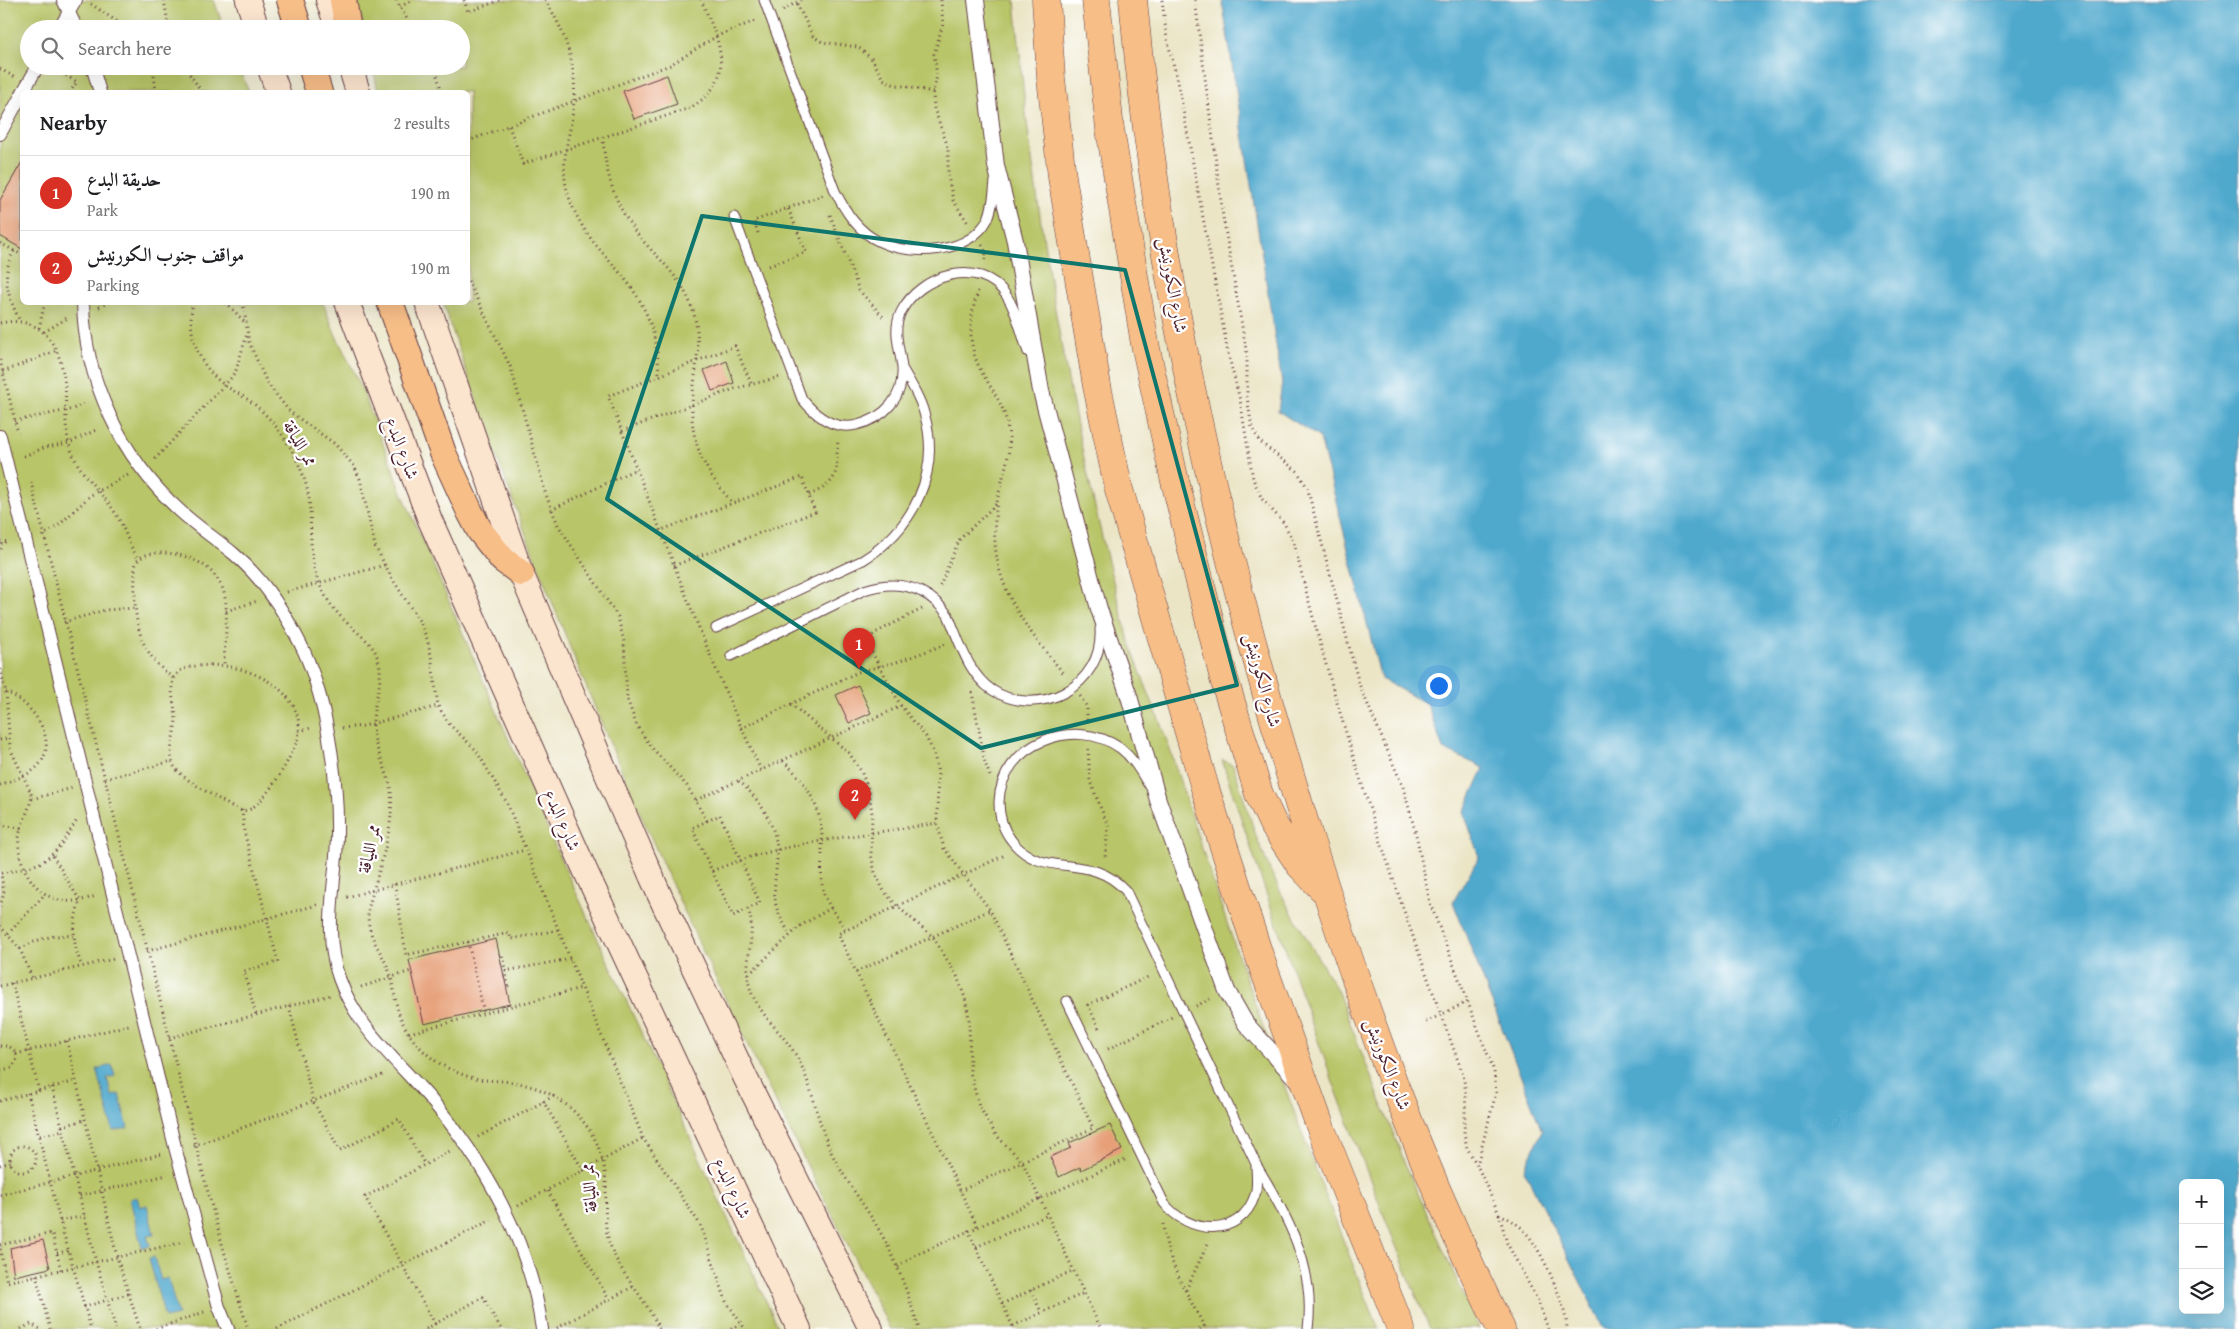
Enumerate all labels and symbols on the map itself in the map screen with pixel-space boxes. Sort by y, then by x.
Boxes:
street label: شارع الكورنيش [1150,235,1195,335]
street label: شارع البدع [376,413,427,484]
street label: ممر اللياقة [276,414,325,471]
pin: 1 [843,628,875,669]
street label: شارع الكورنيش [1236,630,1289,730]
your location [1426,673,1452,699]
pin: 2 [839,779,871,820]
street label: شارع البدع [535,785,588,856]
street label: ممر اللياقة [350,822,387,876]
street label: شارع الكورنيش [1357,1014,1418,1114]
street label: شارع البدع [705,1153,758,1224]
street label: ممر اللياقة [573,1162,604,1214]

